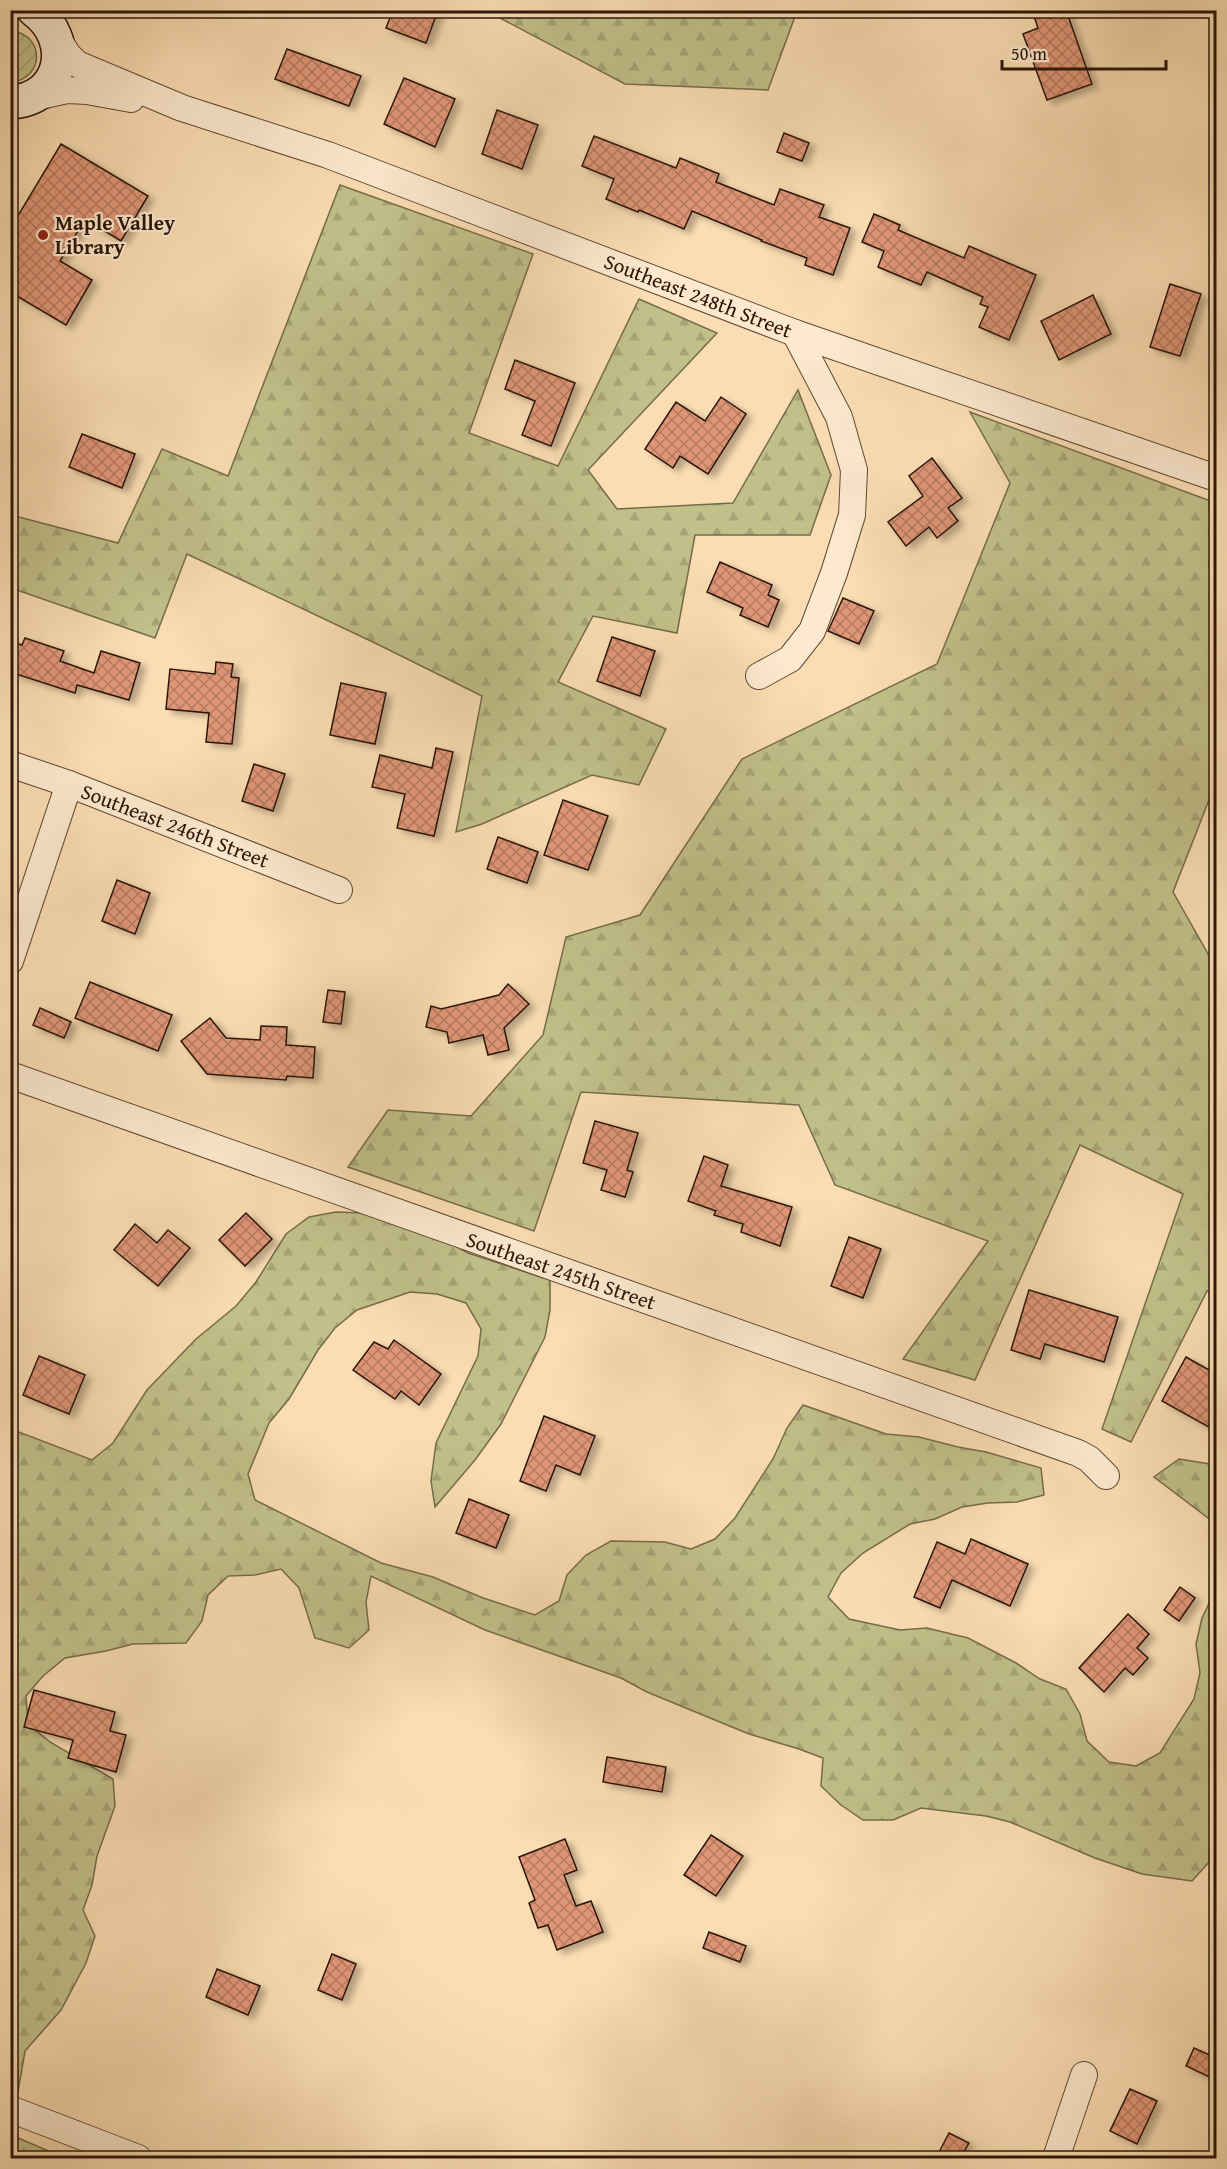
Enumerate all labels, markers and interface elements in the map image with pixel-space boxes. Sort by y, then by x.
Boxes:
scale bar [1002,33,1166,71]
text: 50 m [1011,40,1047,67]
place label: Maple Valley Library [55,207,175,262]
marker: Maple Valley Library [36,228,50,242]
street label: Southeast 248th Street [600,245,797,346]
street label: Southeast 246th Street [77,775,274,876]
street label: Southeast 245th Street [462,1223,661,1318]

